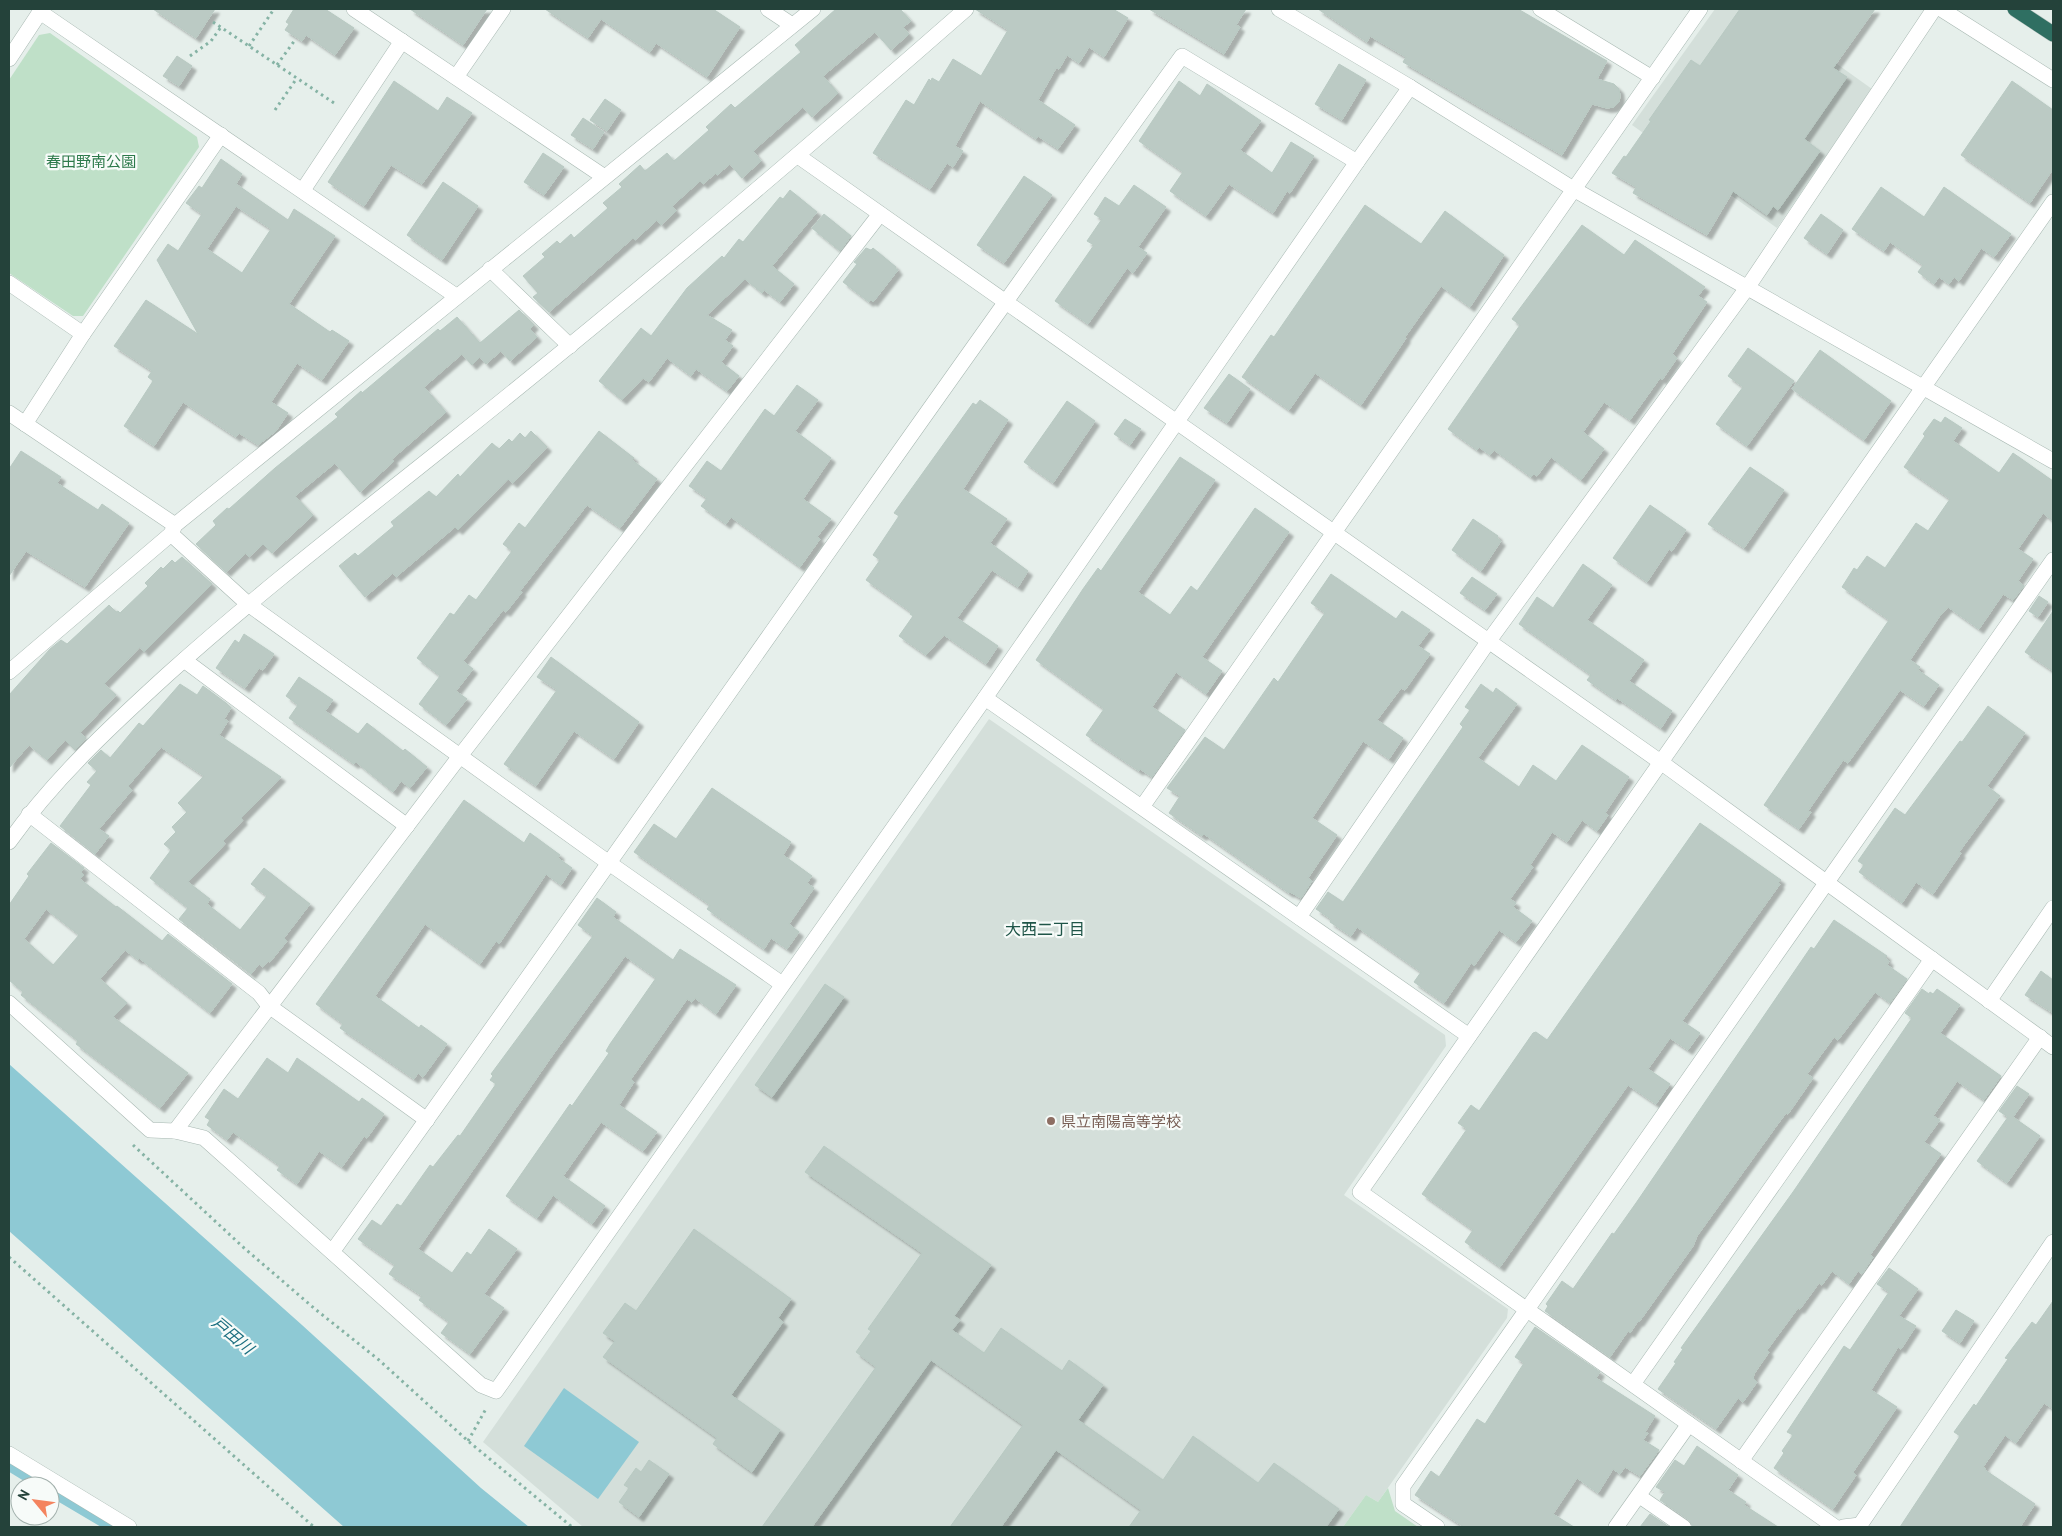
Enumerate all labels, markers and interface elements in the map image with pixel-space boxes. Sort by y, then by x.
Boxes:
park label: 春田野南公園 [46,152,136,171]
district label: 大西二丁目 [1005,919,1085,939]
place label: 県立南陽高等学校 [1061,1112,1181,1131]
marker: 県立南陽高等学校 [1045,1115,1057,1127]
water label: 戸田川 [208,1312,259,1359]
north arrow [10,1476,60,1526]
text: N [14,1486,34,1503]

